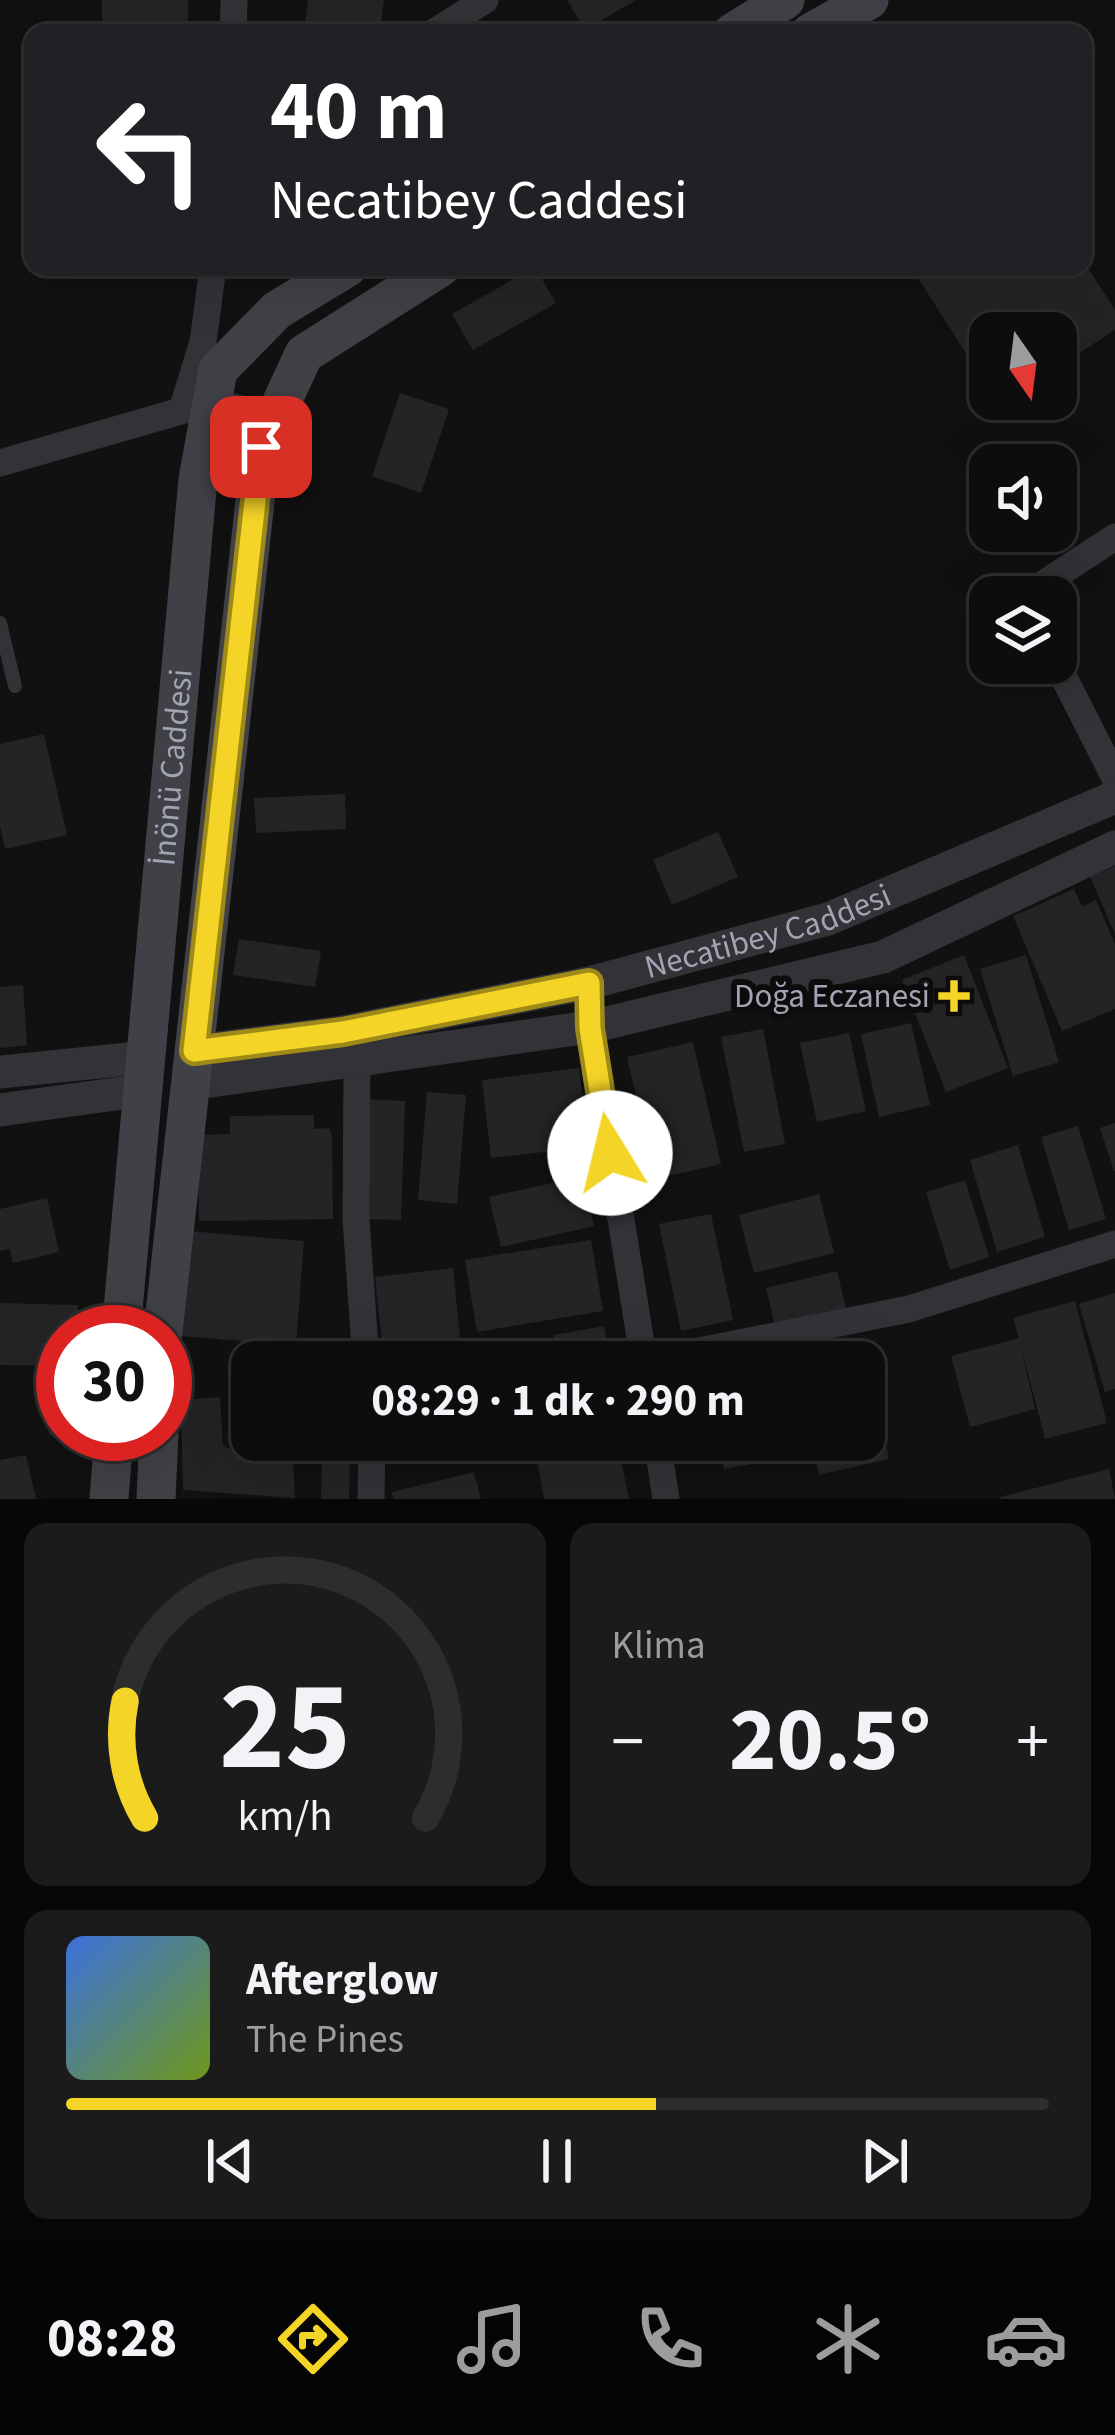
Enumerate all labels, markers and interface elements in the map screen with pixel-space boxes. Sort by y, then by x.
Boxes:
text: 40 m [270,52,448,172]
icon: left [72,72,228,228]
text: Necatibey Caddesi [270,163,687,240]
north arrow [969,312,1077,420]
map controls [969,312,1077,684]
pin [210,396,312,498]
icon: arrive [228,414,294,480]
button: sound [969,444,1077,552]
button: layers [969,576,1077,684]
street label: İnönü Caddesi [140,667,204,868]
street label: Necatibey Caddesi [639,871,898,991]
place label: Doğa Eczanesi [734,973,930,1020]
marker: Doğa Eczanesi [941,983,967,1009]
position arrow [547,1090,673,1216]
speed limit sign: 30 [36,1305,192,1461]
text: 08:29 · 1 dk · 290 m [371,1369,745,1433]
text: Klima [612,1618,706,1674]
text: 25 [219,1639,351,1817]
text: 20.5° [729,1677,931,1805]
text: − [612,1695,644,1789]
text: + [1016,1695,1049,1789]
text: km/h [237,1785,332,1846]
text: Afterglow [246,1948,439,2012]
text: The Pines [246,2012,404,2068]
icon: previous [197,2128,263,2194]
icon: pause [524,2128,590,2194]
icon: next [852,2128,918,2194]
icon: directions [271,2297,355,2381]
icon: music [450,2297,534,2381]
icon: phone [628,2297,712,2381]
icon: climate [806,2297,890,2381]
icon: car [984,2297,1068,2381]
text: 08:28 [47,2301,177,2378]

